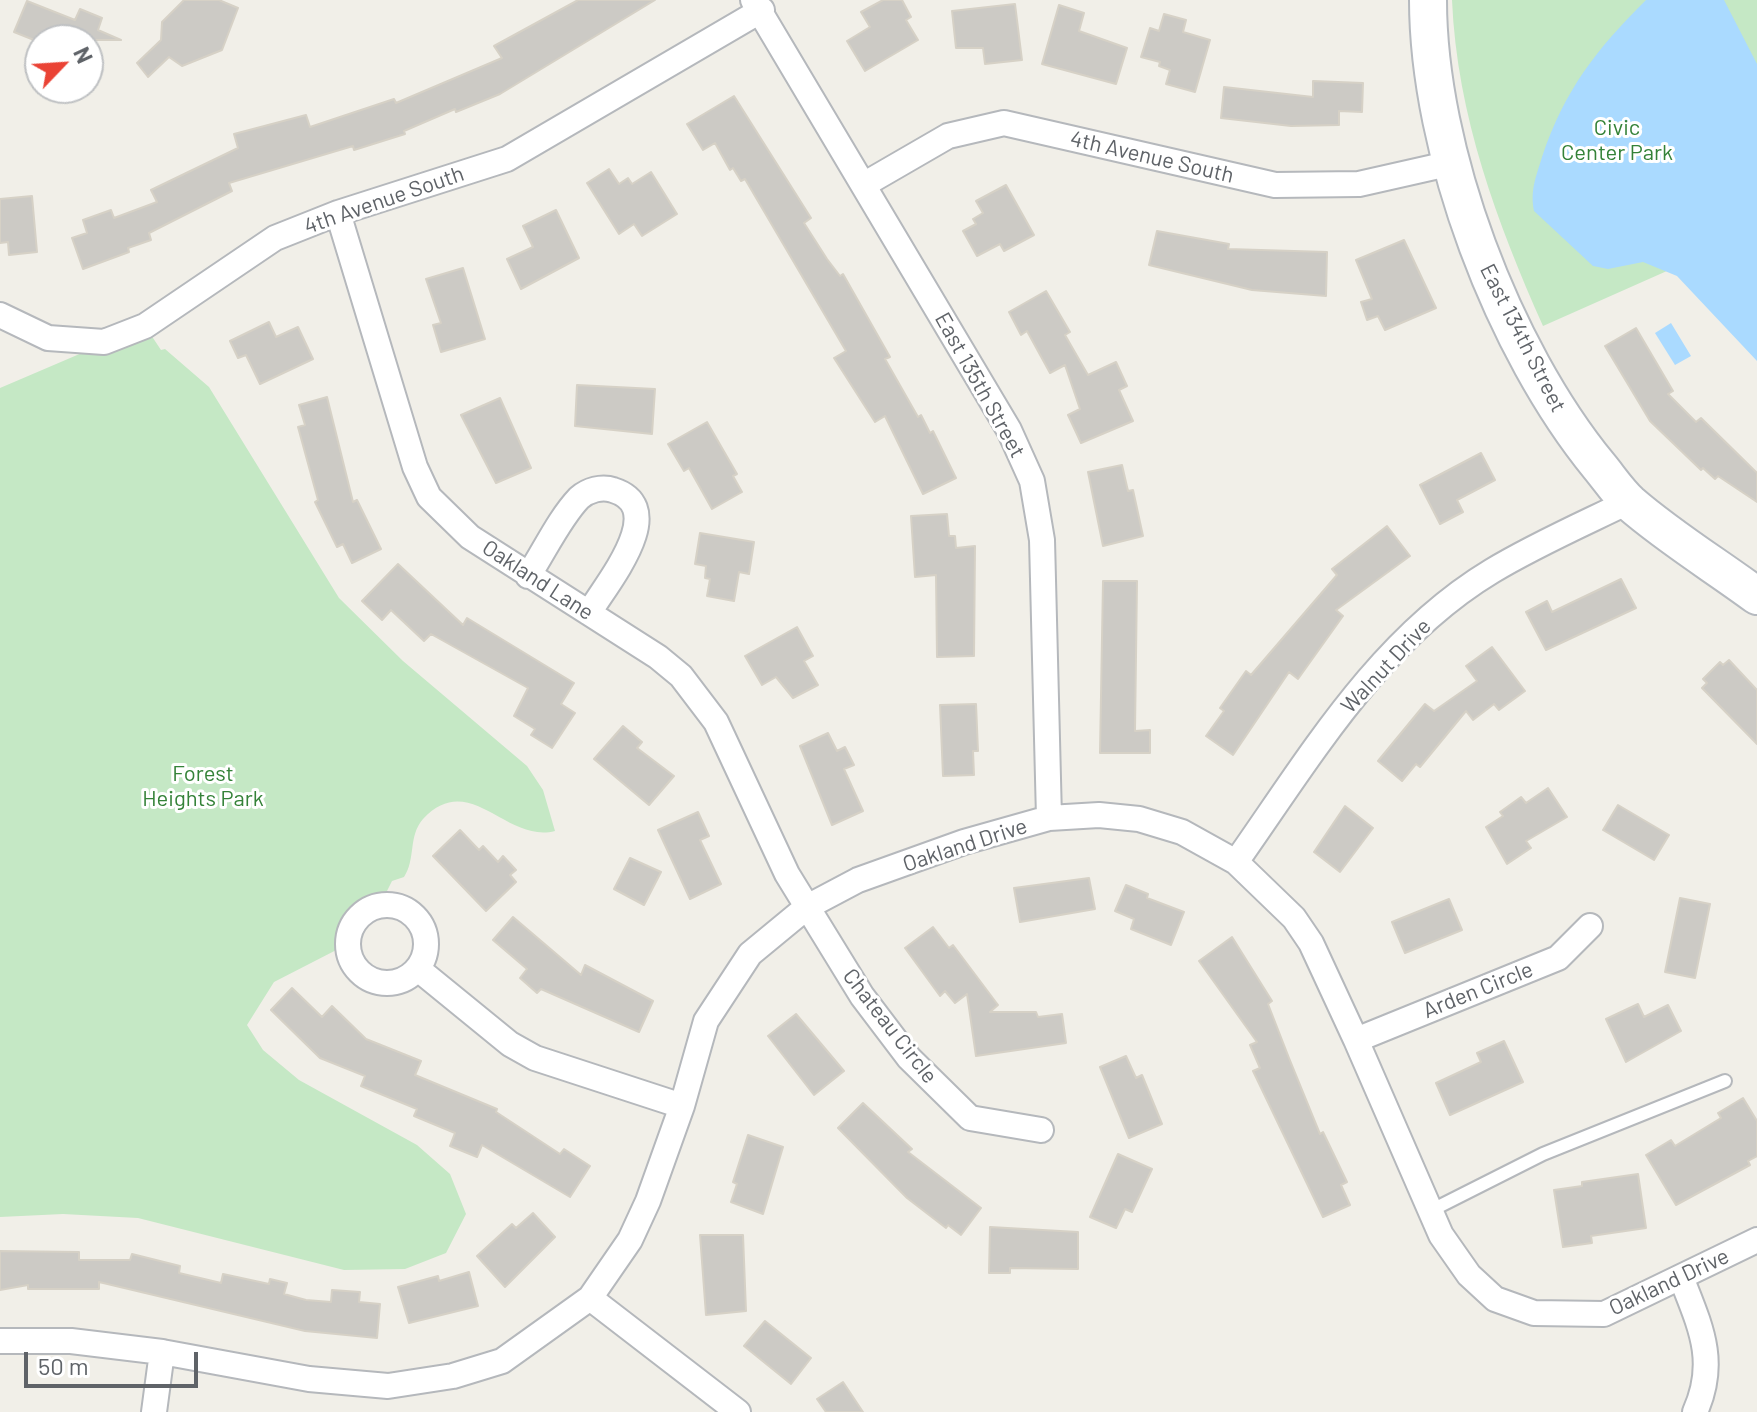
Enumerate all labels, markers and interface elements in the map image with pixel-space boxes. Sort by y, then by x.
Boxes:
north arrow [24,24,104,104]
text: N [69,43,99,67]
park label: Civic Center Park [1561,115,1673,166]
street label: 4th Avenue South [1068,125,1236,189]
street label: 4th Avenue South [301,160,467,240]
street label: East 134th Street [1474,259,1572,417]
street label: East 135th Street [929,308,1031,462]
street label: Oakland Lane [477,534,599,626]
street label: Walnut Drive [1336,613,1436,719]
park label: Forest Heights Park [142,761,264,812]
street label: Oakland Drive [899,812,1031,878]
street label: Arden Circle [1419,956,1537,1024]
street label: Chateau Circle [837,963,943,1089]
street label: Oakland Drive [1605,1243,1733,1321]
scale bar [28,1336,202,1386]
text: 50 m [38,1351,89,1380]

